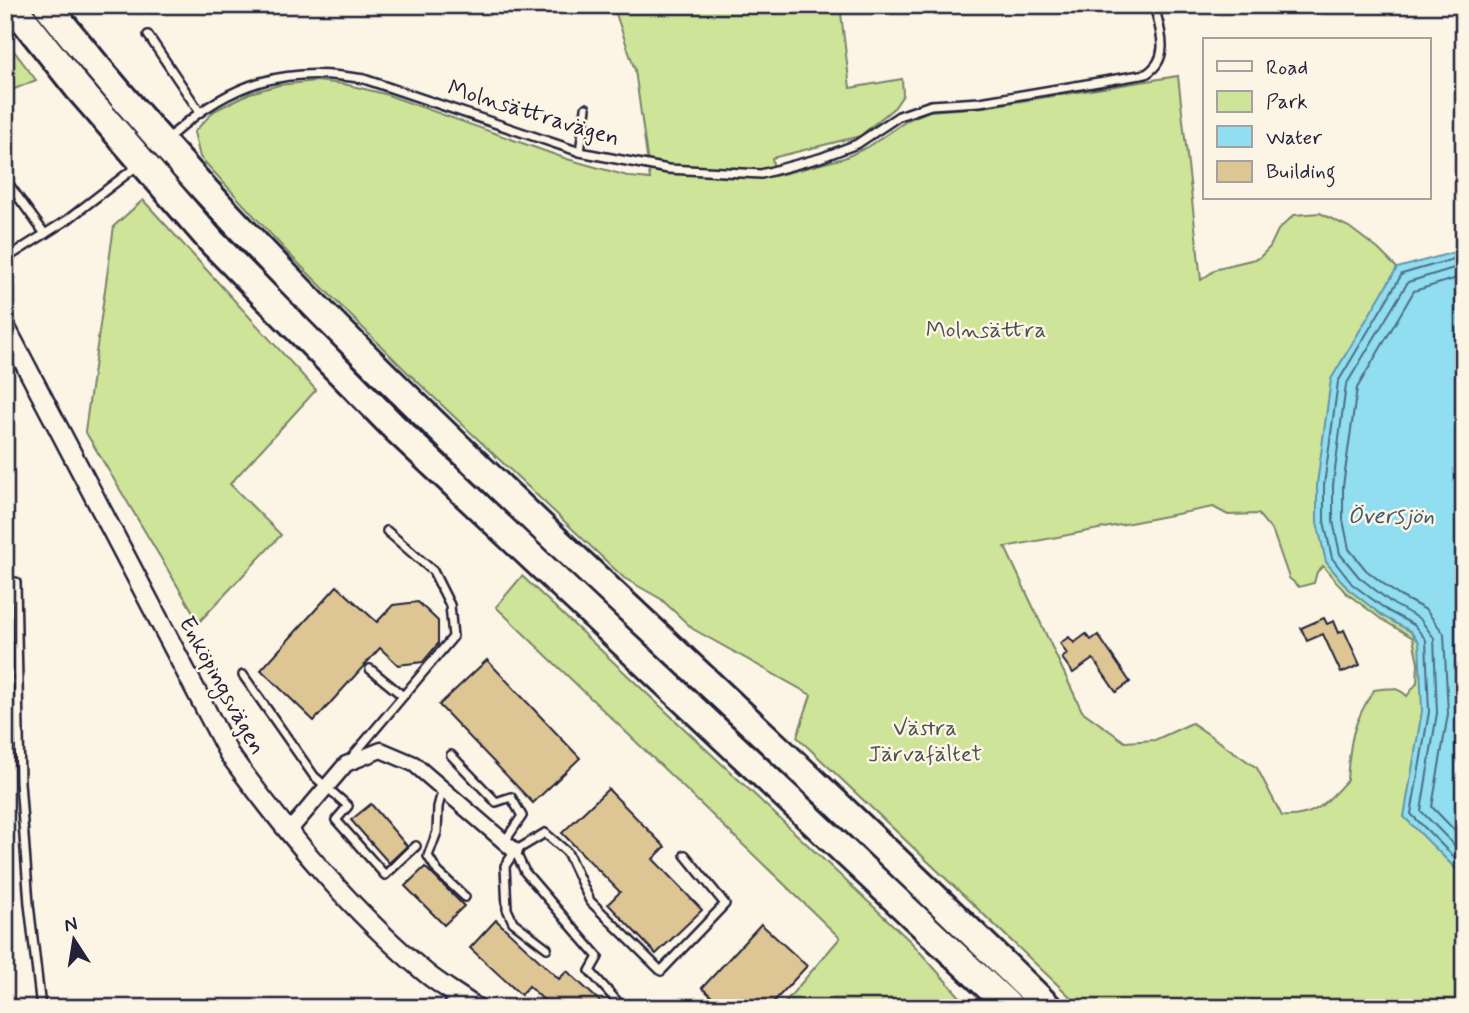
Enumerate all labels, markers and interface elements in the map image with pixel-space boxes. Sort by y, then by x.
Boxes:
legend [1203,38,1430,200]
text: Road [1266,54,1308,82]
street label: Molnsättravägen [444,74,623,154]
text: Park [1266,88,1308,116]
text: Water [1266,124,1322,152]
text: Building [1266,158,1336,188]
park label: Molnsättra [926,316,1046,346]
water label: Översjön [1348,501,1434,532]
street label: Enköpingsvägen [169,611,272,761]
park label: Västra Järvafältet [868,714,982,770]
north arrow [38,904,108,974]
text: N [62,911,80,938]

